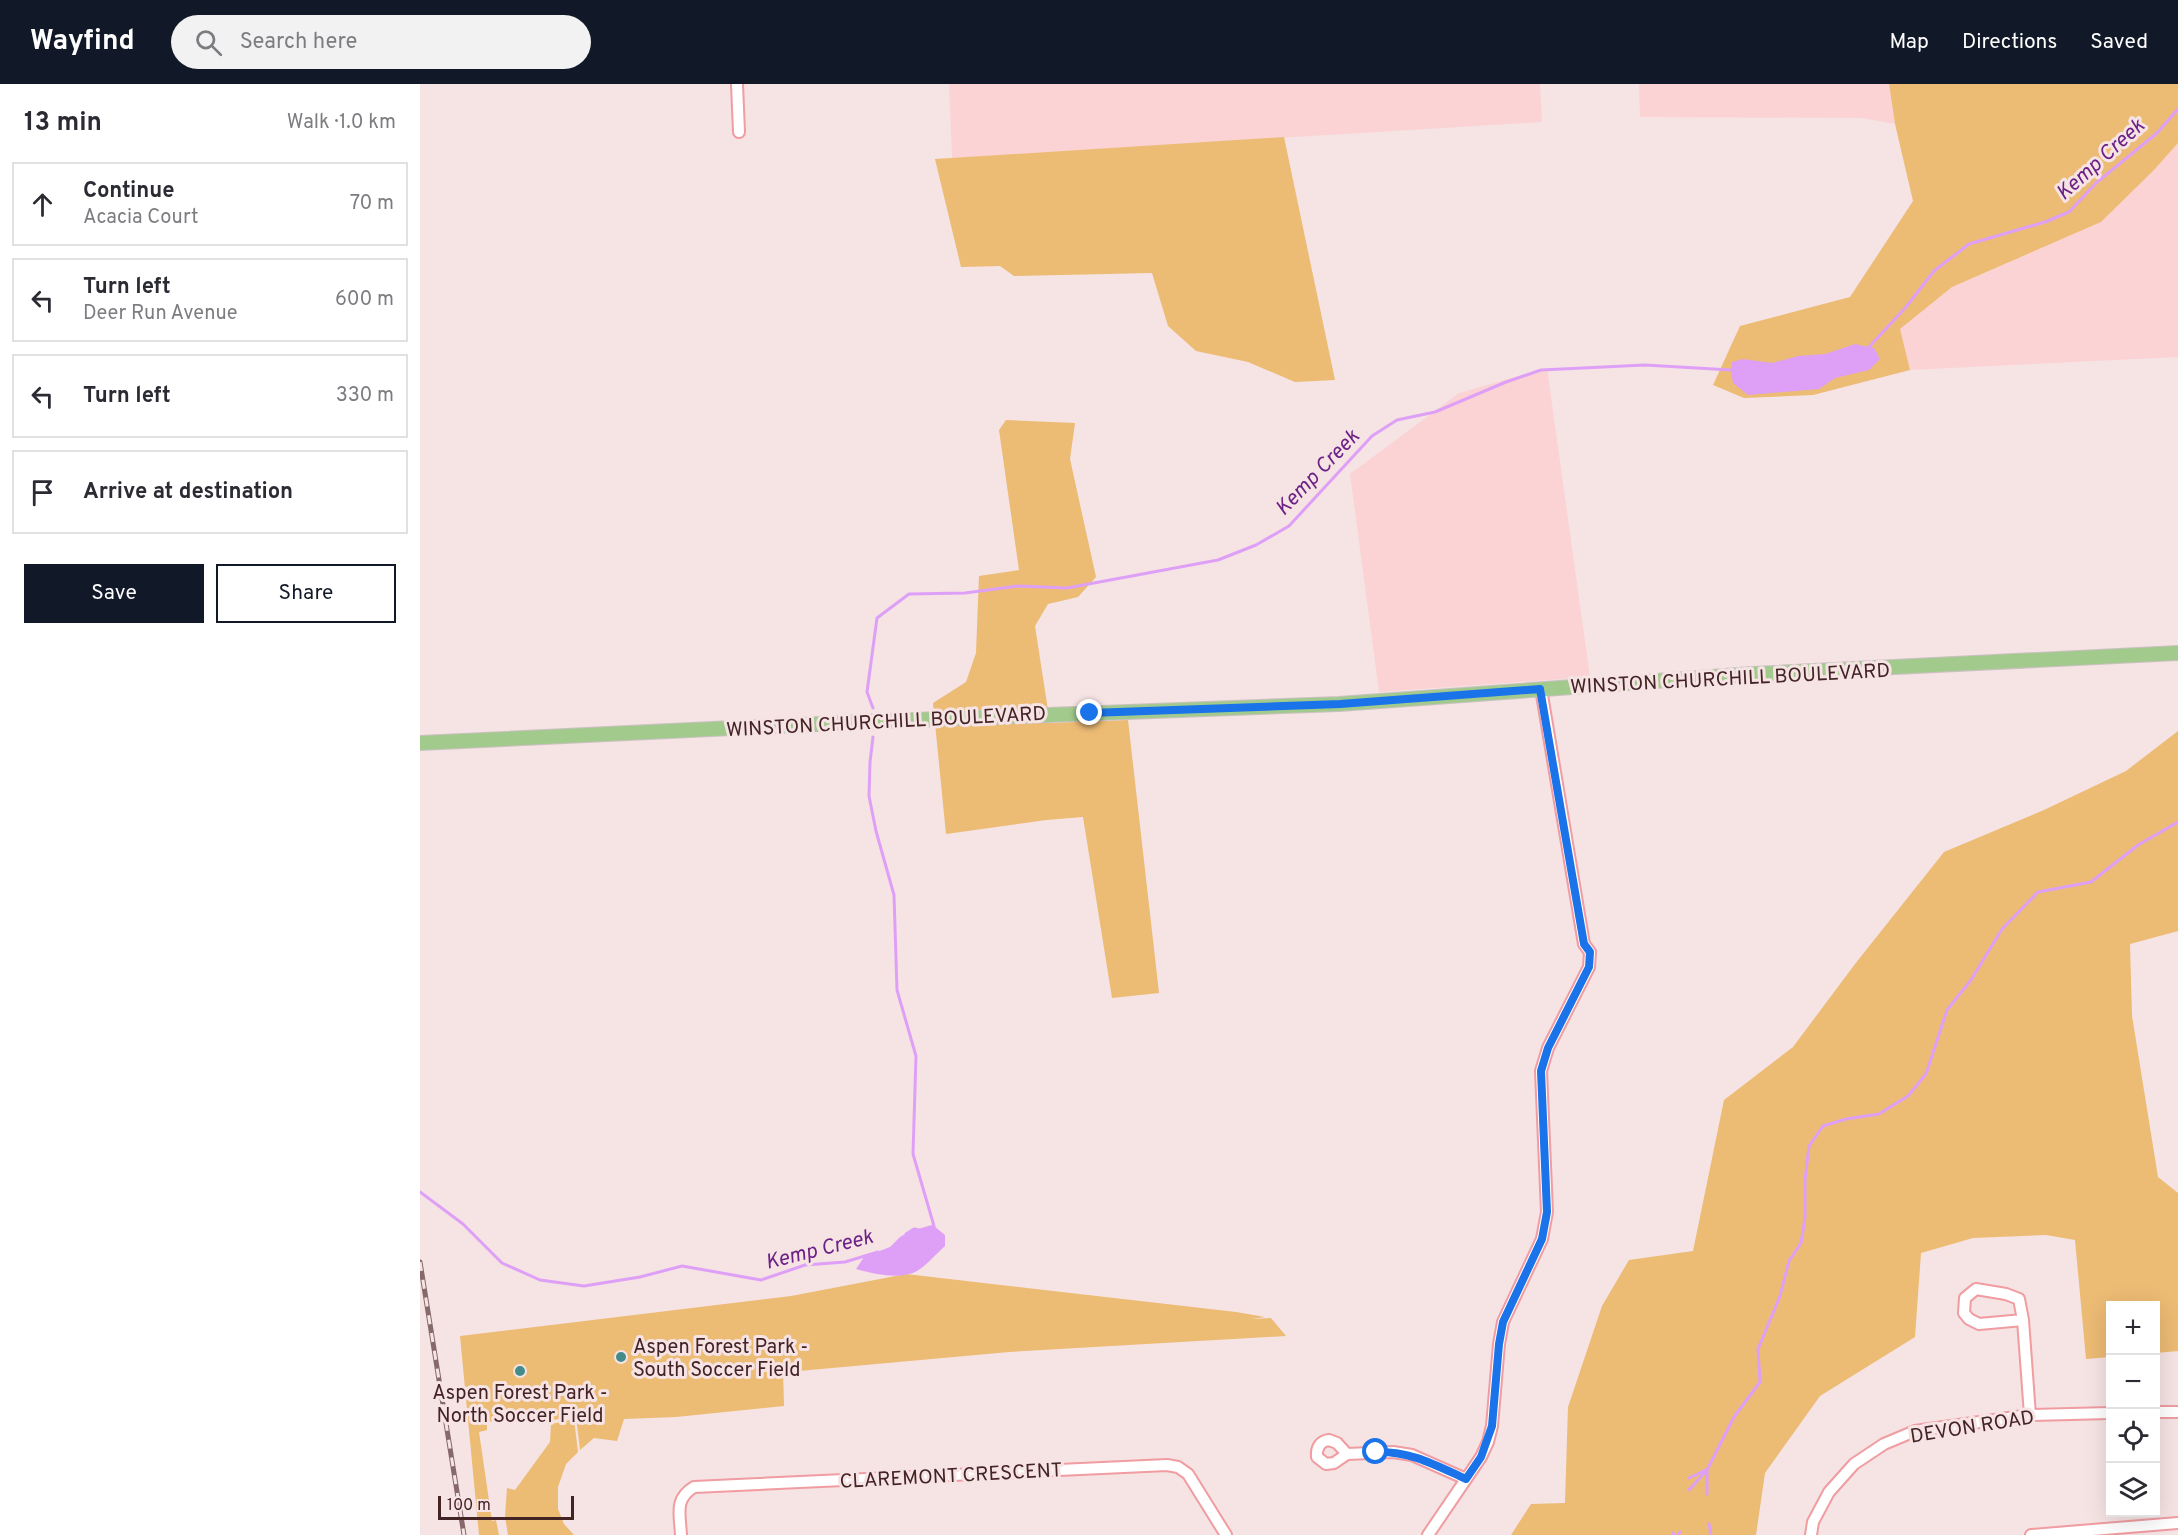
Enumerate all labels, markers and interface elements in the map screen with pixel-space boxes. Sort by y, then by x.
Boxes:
search box [171,15,591,69]
text: Wayfind [30,24,135,60]
icon: search [192,26,225,59]
text: Search here [240,29,357,56]
text: Map [1889,29,1929,56]
text: Directions [1962,29,2057,56]
text: Saved [2090,29,2148,56]
text: 13 min [24,107,102,140]
text: Walk · 1.0 km [287,110,396,136]
water label: Kemp Creek [2051,113,2151,207]
text: Continue [83,178,174,205]
icon: ahead [26,188,59,221]
text: 70 m [350,191,394,217]
text: Acacia Court [83,205,199,231]
text: Turn left [83,274,171,301]
icon: left [26,284,59,317]
text: 600 m [335,287,394,313]
text: Deer Run Avenue [83,301,237,327]
icon: left [26,380,59,413]
text: Turn left [83,383,171,410]
text: 330 m [336,383,394,409]
water label: Kemp Creek [1270,424,1366,522]
icon: arrive [26,476,59,509]
text: Arrive at destination [83,479,293,506]
button: Save [24,564,204,623]
button: Share [216,564,396,623]
street label: WINSTON CHURCHILL BOULEVARD [1570,659,1891,701]
route end [1076,699,1102,725]
street label: WINSTON CHURCHILL BOULEVARD [726,702,1047,744]
water label: Kemp Creek [763,1224,876,1277]
map controls [2106,1301,2160,1517]
button: + [2106,1301,2160,1355]
place label: Aspen Forest Park - South Soccer Field [633,1335,808,1384]
marker: Aspen Forest Park - South Soccer Field [614,1350,628,1364]
button: − [2106,1355,2160,1409]
marker: Aspen Forest Park - North Soccer Field [513,1364,527,1378]
place label: Aspen Forest Park - North Soccer Field [432,1381,608,1430]
street label: DEVON ROAD [1908,1405,2036,1451]
button: locate [2106,1409,2160,1463]
route start [1362,1438,1388,1464]
street label: CLAREMONT CRESCENT [839,1458,1063,1496]
button: layers [2106,1463,2160,1517]
scale bar [438,1493,574,1520]
text: 100 m [447,1496,491,1516]

